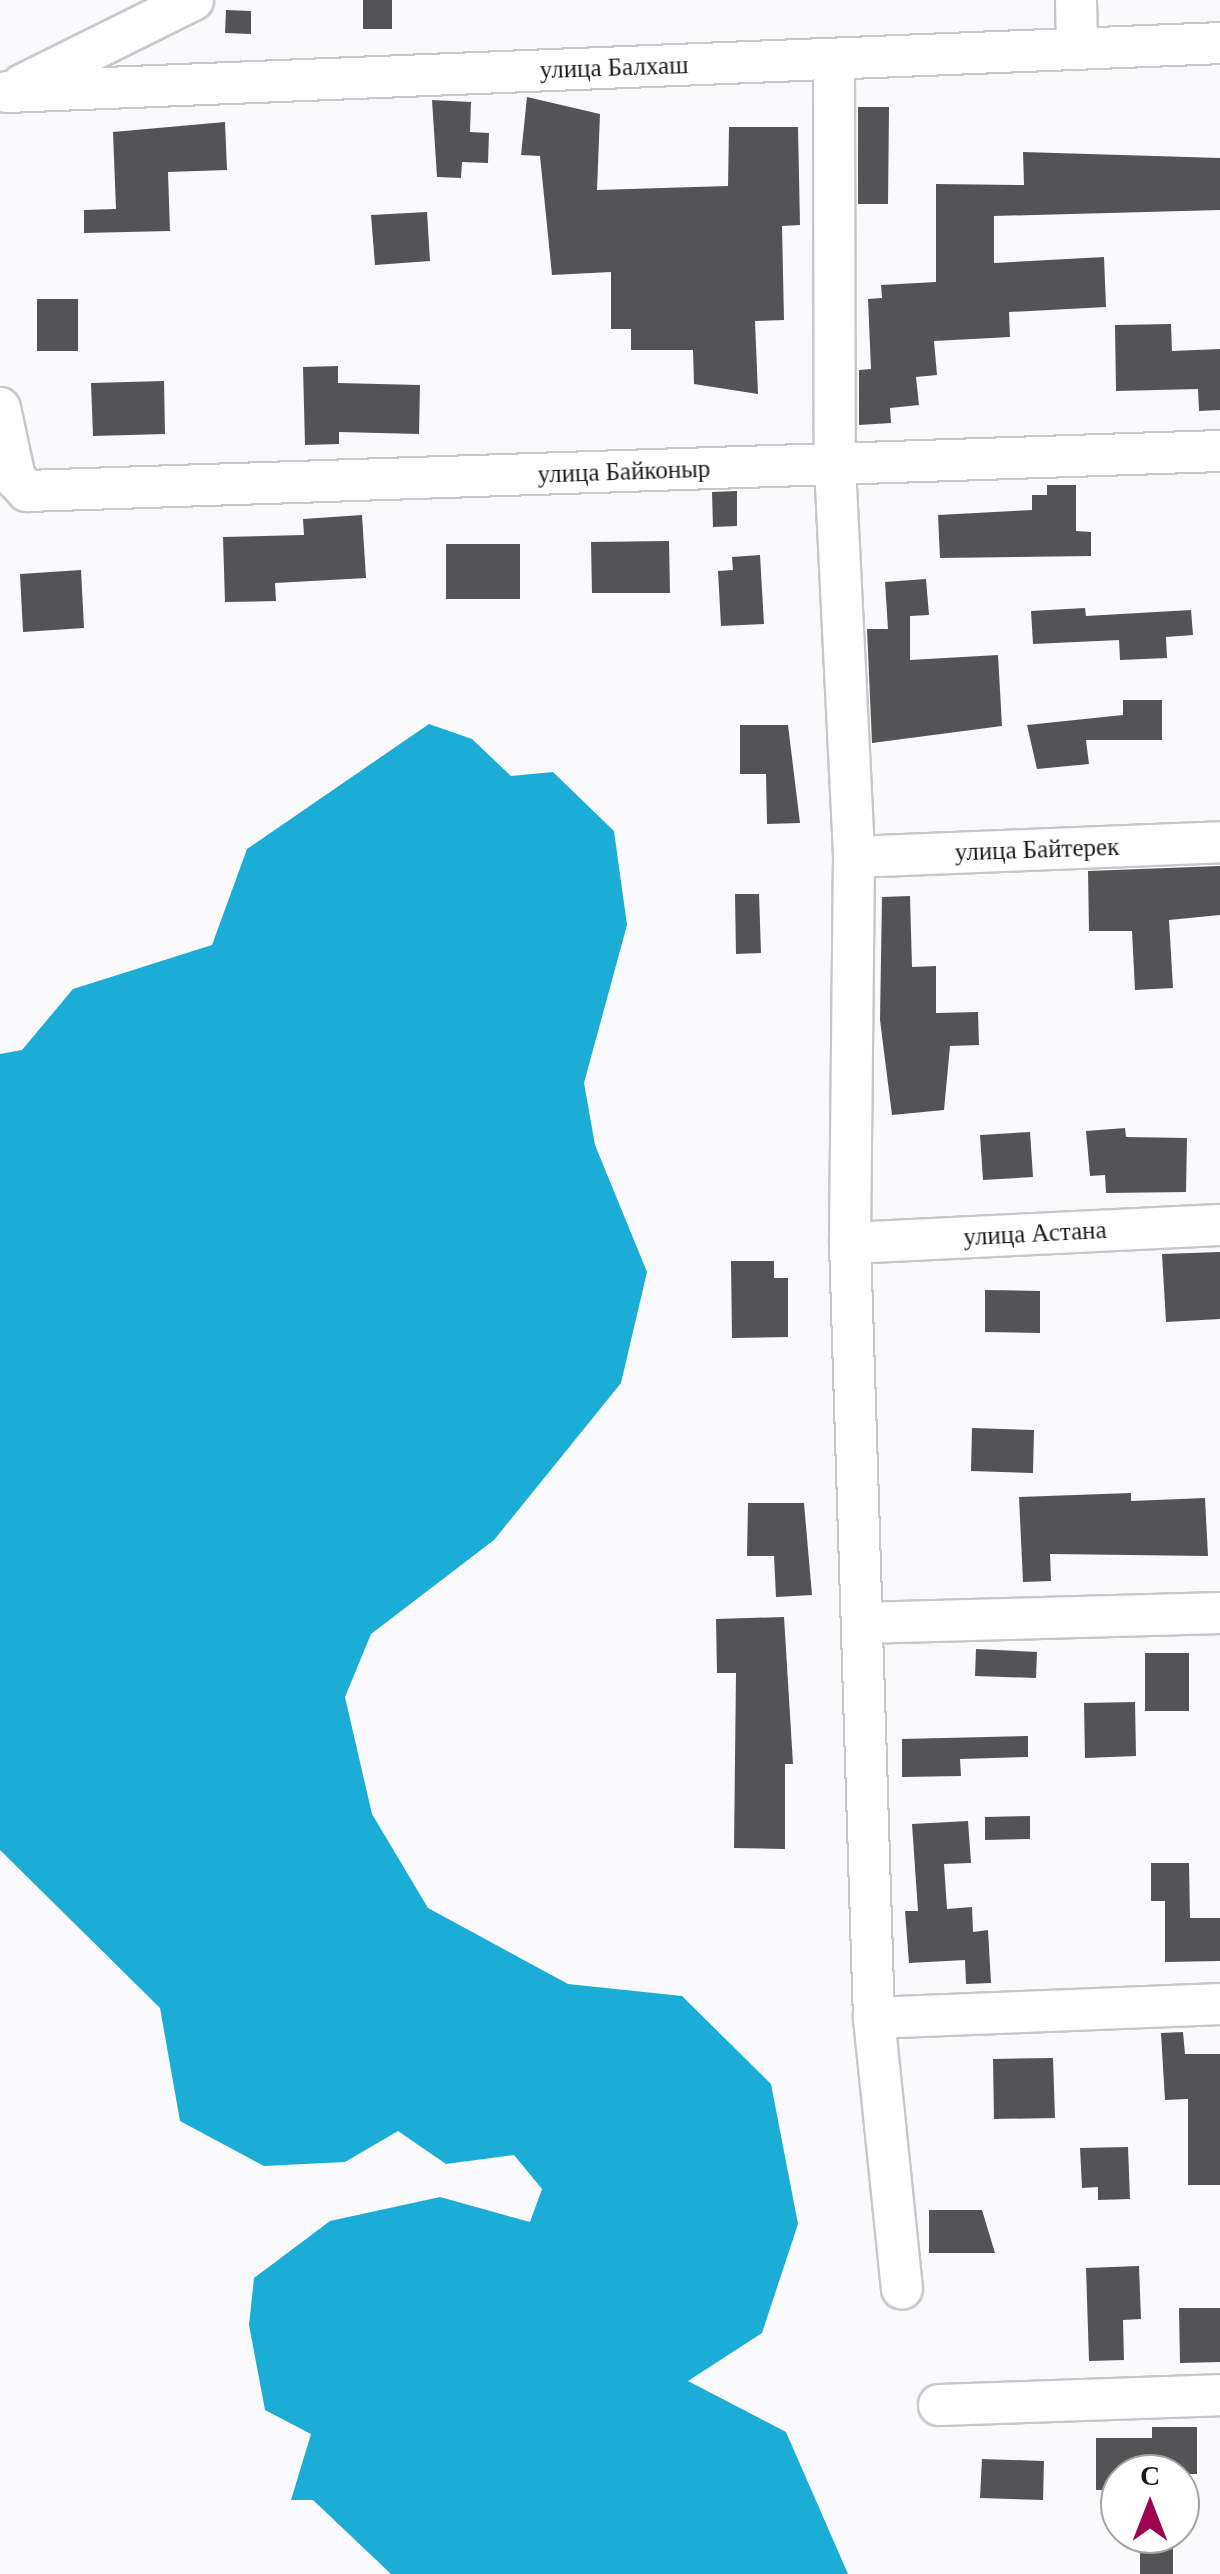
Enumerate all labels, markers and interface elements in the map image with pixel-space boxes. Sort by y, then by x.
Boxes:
street label: улица Балхаш [539,50,689,86]
street label: улица Байконыр [537,454,711,490]
street label: улица Байтерек [954,832,1120,868]
street label: улица Астана [963,1215,1107,1253]
north arrow [1100,2454,1200,2554]
text: С [1140,2460,1160,2491]

